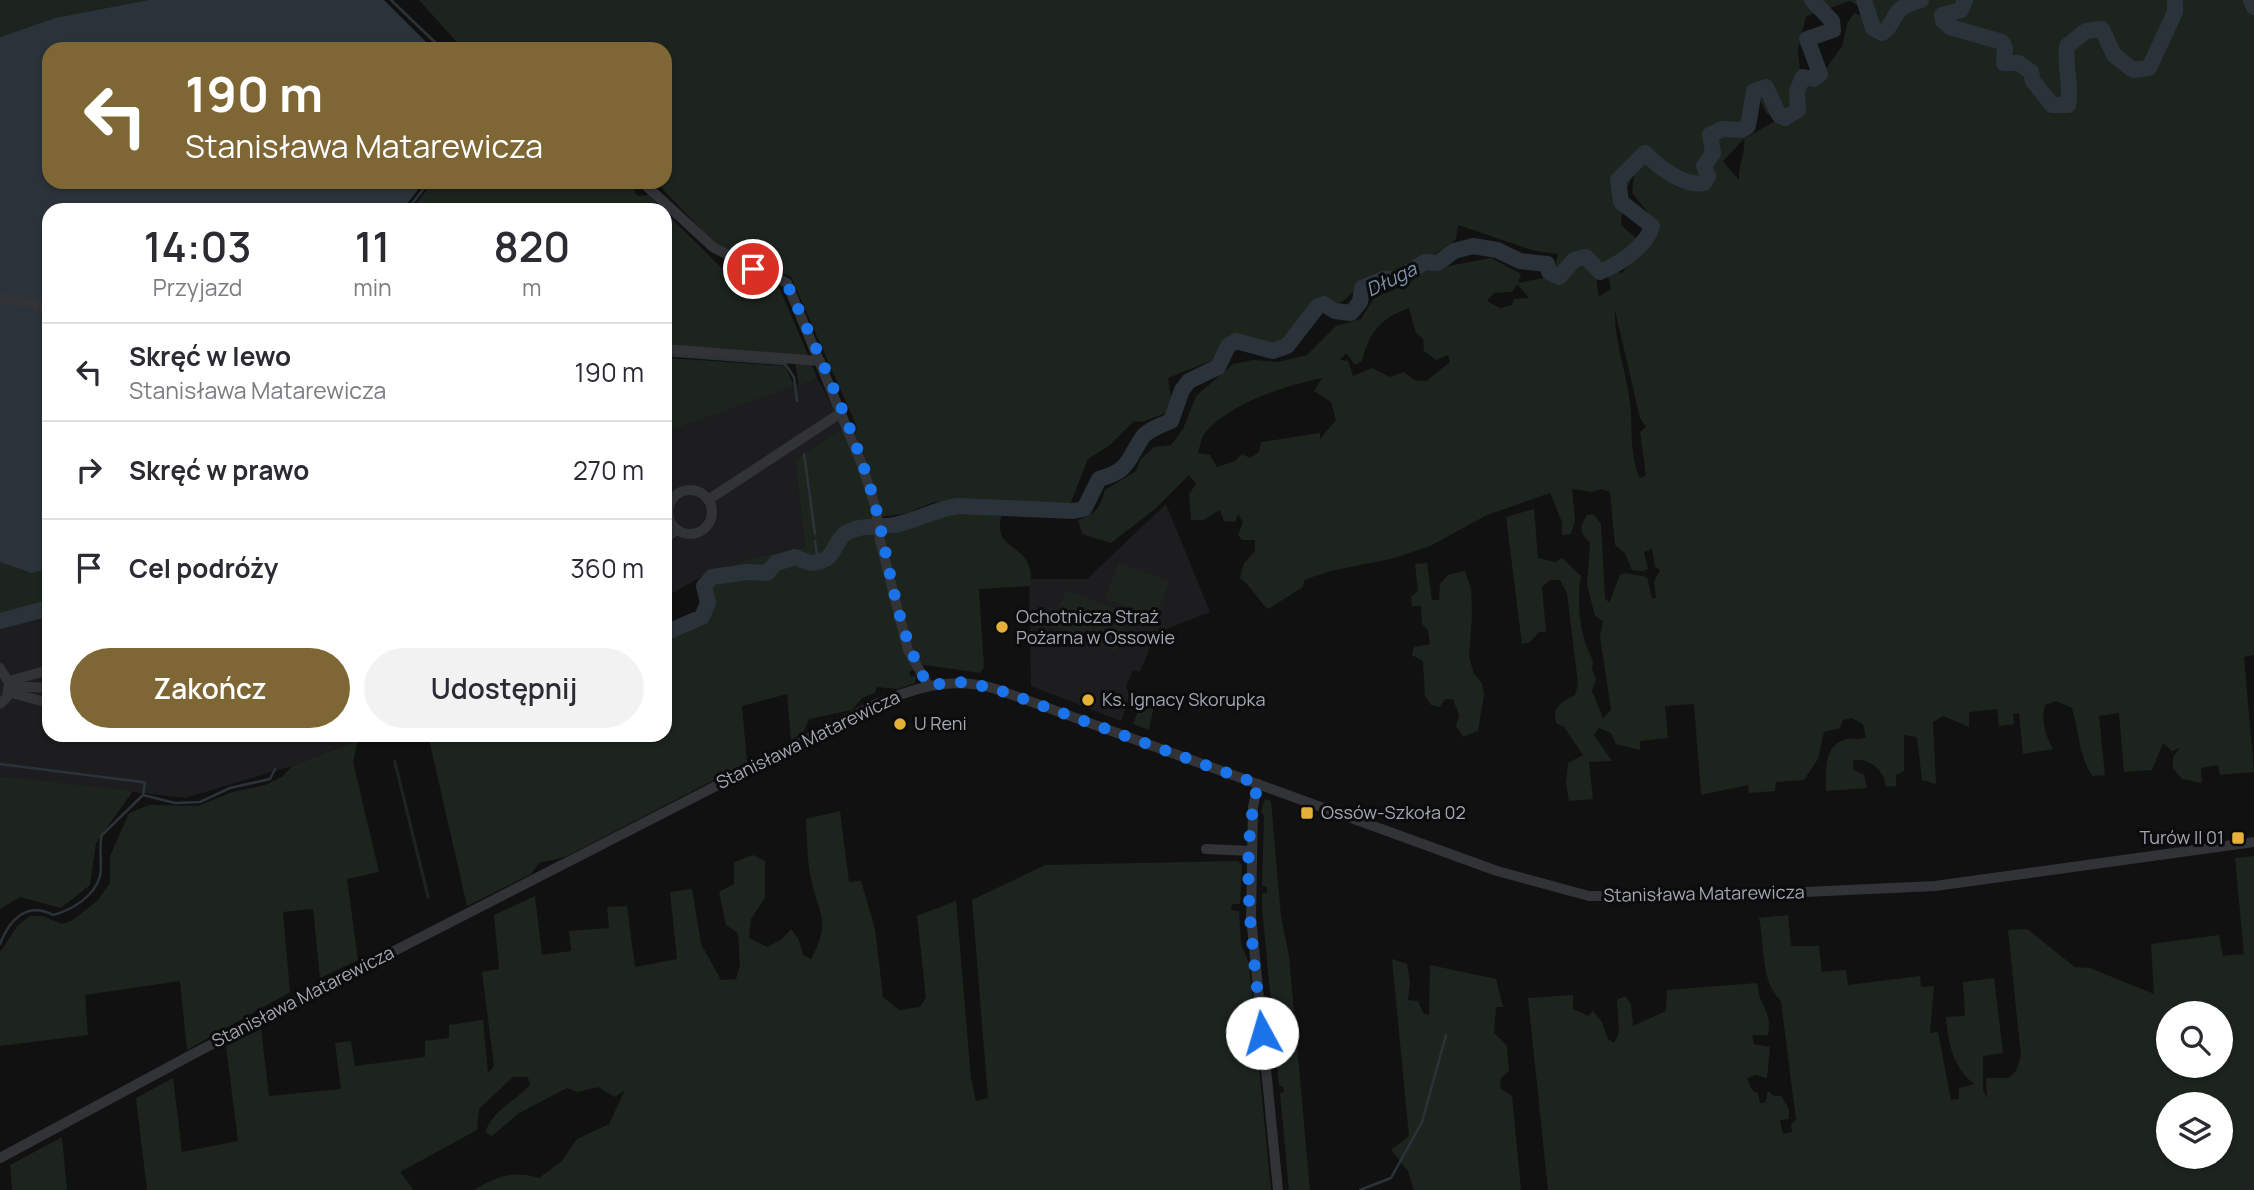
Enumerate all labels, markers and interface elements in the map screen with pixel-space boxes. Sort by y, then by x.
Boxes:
text: 190 m [185,60,323,127]
icon: left [70,70,161,161]
text: Stanisława Matarewicza [185,124,543,168]
text: 14:03 [144,217,251,275]
text: 11 [355,217,390,275]
text: 820 [493,217,570,275]
pin [723,239,783,299]
icon: arrive [734,250,772,288]
water label: Długa [1361,255,1422,302]
text: Przyjazd [153,271,242,303]
text: min [353,271,392,303]
text: m [522,271,542,303]
text: Skręć w lewo [129,338,291,374]
icon: left [70,353,108,391]
text: 190 m [575,354,644,390]
text: Stanisława Matarewicza [129,374,386,406]
icon: right [70,451,108,489]
text: Skręć w prawo [129,452,309,488]
text: 270 m [573,452,644,488]
icon: arrive [70,549,108,587]
text: Cel podróży [129,550,278,586]
text: 360 m [570,550,644,586]
place label: Ochotnicza Straż Pożarna w Ossowie [1016,604,1175,649]
marker: Ochotnicza Straż Pożarna w Ossowie [994,619,1010,635]
button: Zakończ [70,648,350,728]
button: Udostępnij [364,648,644,728]
street label: Stanisława Matarewicza [712,684,903,794]
place label: Ks. Ignacy Skorupka [1102,687,1265,711]
marker: Ks. Ignacy Skorupka [1080,692,1096,708]
place label: U Reni [914,711,967,735]
marker: U Reni [892,716,908,732]
place label: Ossów-Szkoła 02 [1321,800,1466,824]
marker: Ossów-Szkoła 02 [1299,805,1315,821]
place label: Turów II 01 [2139,825,2224,849]
marker: Turów II 01 [2230,830,2246,846]
street label: Stanisława Matarewicza [1603,879,1805,907]
street label: Stanisława Matarewicza [207,940,398,1053]
position arrow [1225,996,1299,1070]
map controls [2156,1001,2233,1169]
button: search [2156,1001,2233,1078]
button: layers [2156,1092,2233,1169]

